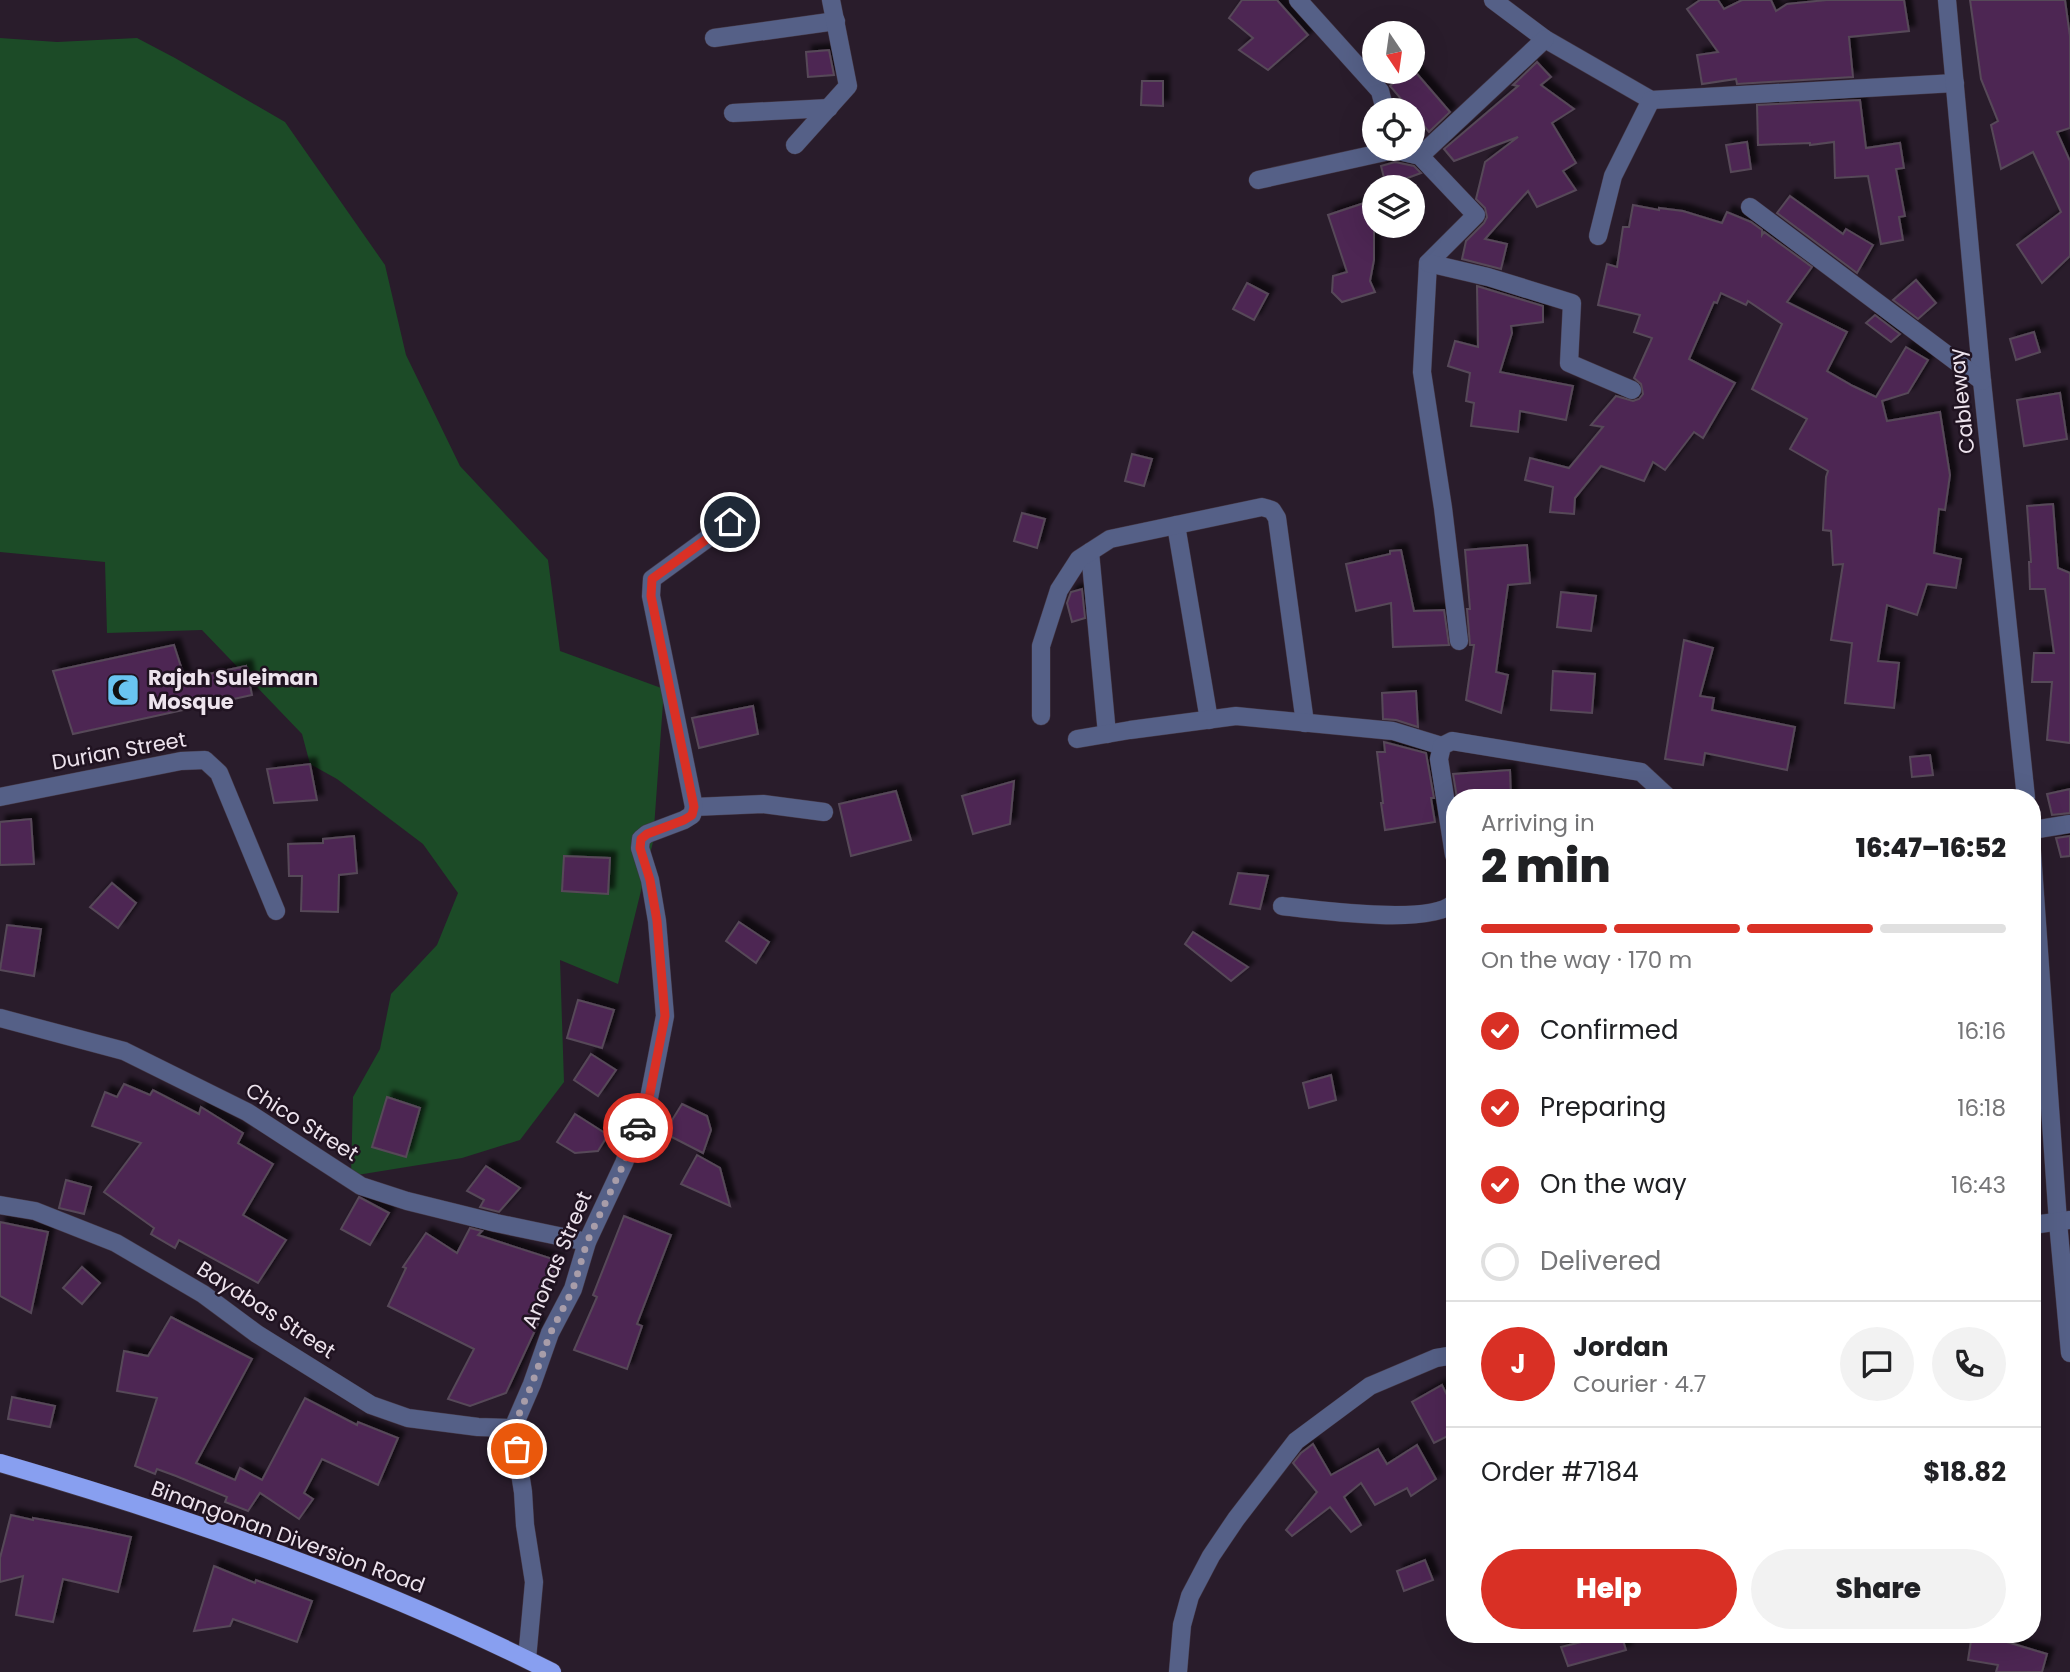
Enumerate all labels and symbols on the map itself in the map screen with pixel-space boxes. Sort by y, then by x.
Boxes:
north arrow [1362,21,1424,84]
street label: Cableway [1942,347,1981,455]
pin [700,492,760,552]
place label: Rajah Suleiman Mosque [148,663,318,716]
mosque icon: Rajah Suleiman Mosque [104,671,142,709]
street label: Durian Street [49,724,188,777]
street label: Chico Street [240,1075,364,1168]
courier [603,1093,673,1163]
street label: Anonas Street [515,1187,599,1333]
street label: Bayabas Street [191,1254,341,1365]
pin [487,1419,547,1479]
street label: Binangonan Diversion Road [147,1473,429,1600]

